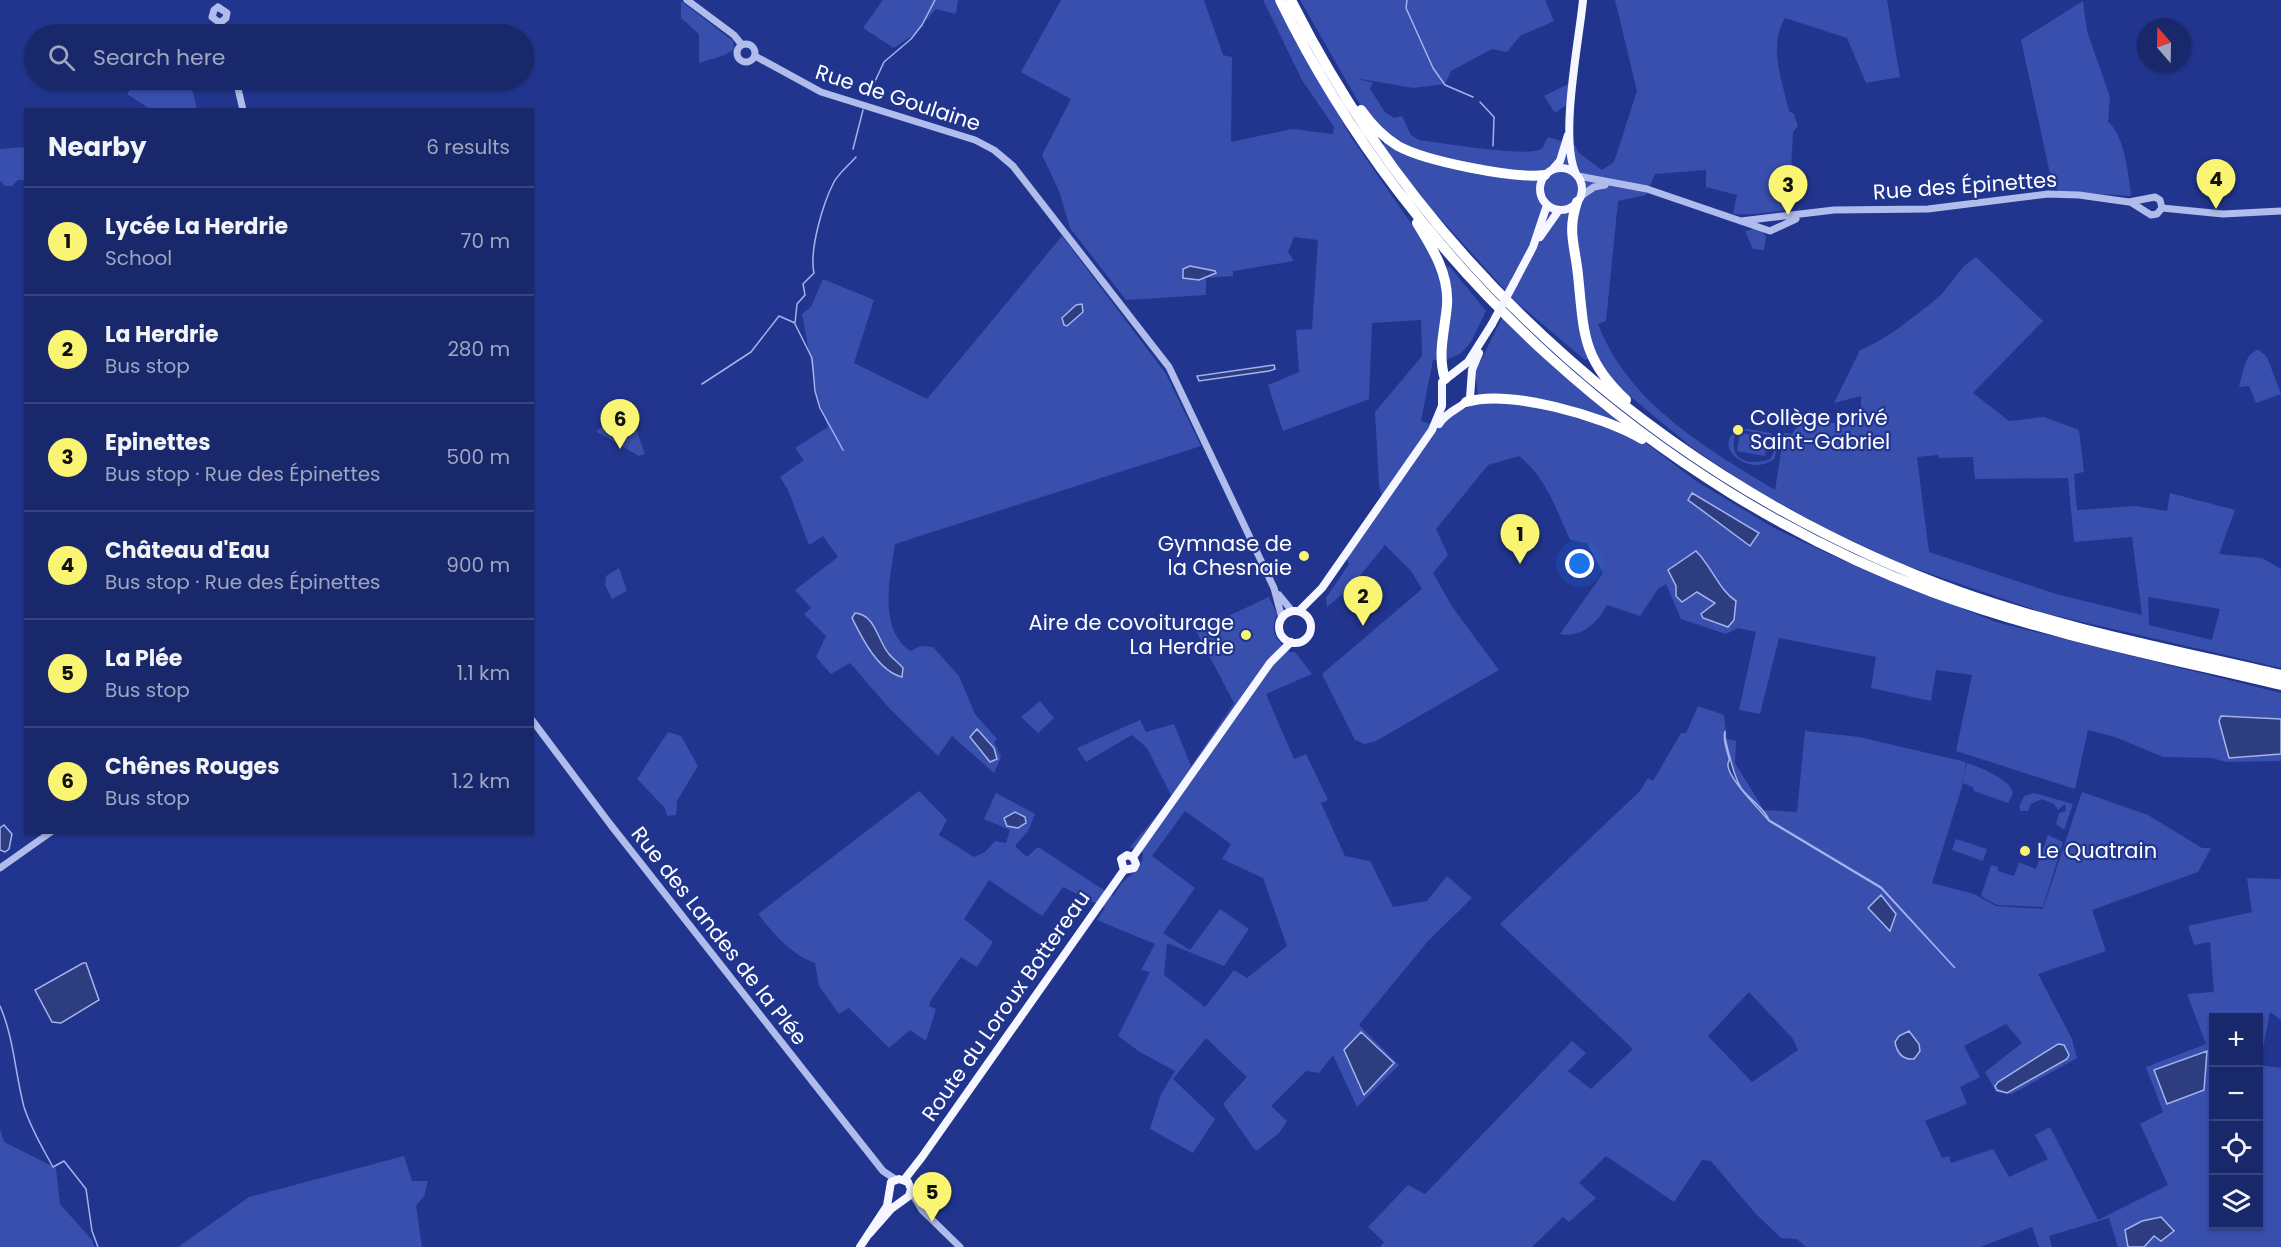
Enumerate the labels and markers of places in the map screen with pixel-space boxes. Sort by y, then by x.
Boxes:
pin: 4 [2196,160,2236,209]
pin: 3 [1768,166,1808,215]
pin: 6 [600,400,640,449]
place label: Collège privé Saint-Gabriel [1750,403,1890,456]
marker: Collège privé Saint-Gabriel [1731,423,1745,437]
pin: 1 [1500,514,1540,564]
place label: Gymnase de la Chesnaie [1158,529,1292,582]
marker: Gymnase de la Chesnaie [1297,549,1311,563]
pin: 2 [1344,576,1382,626]
place label: Aire de covoiturage La Herdrie [1028,608,1234,661]
marker: Aire de covoiturage La Herdrie [1239,628,1253,642]
place label: Le Quatrain [2037,836,2157,865]
marker: Le Quatrain [2018,844,2032,858]
pin: 5 [912,1172,952,1222]

